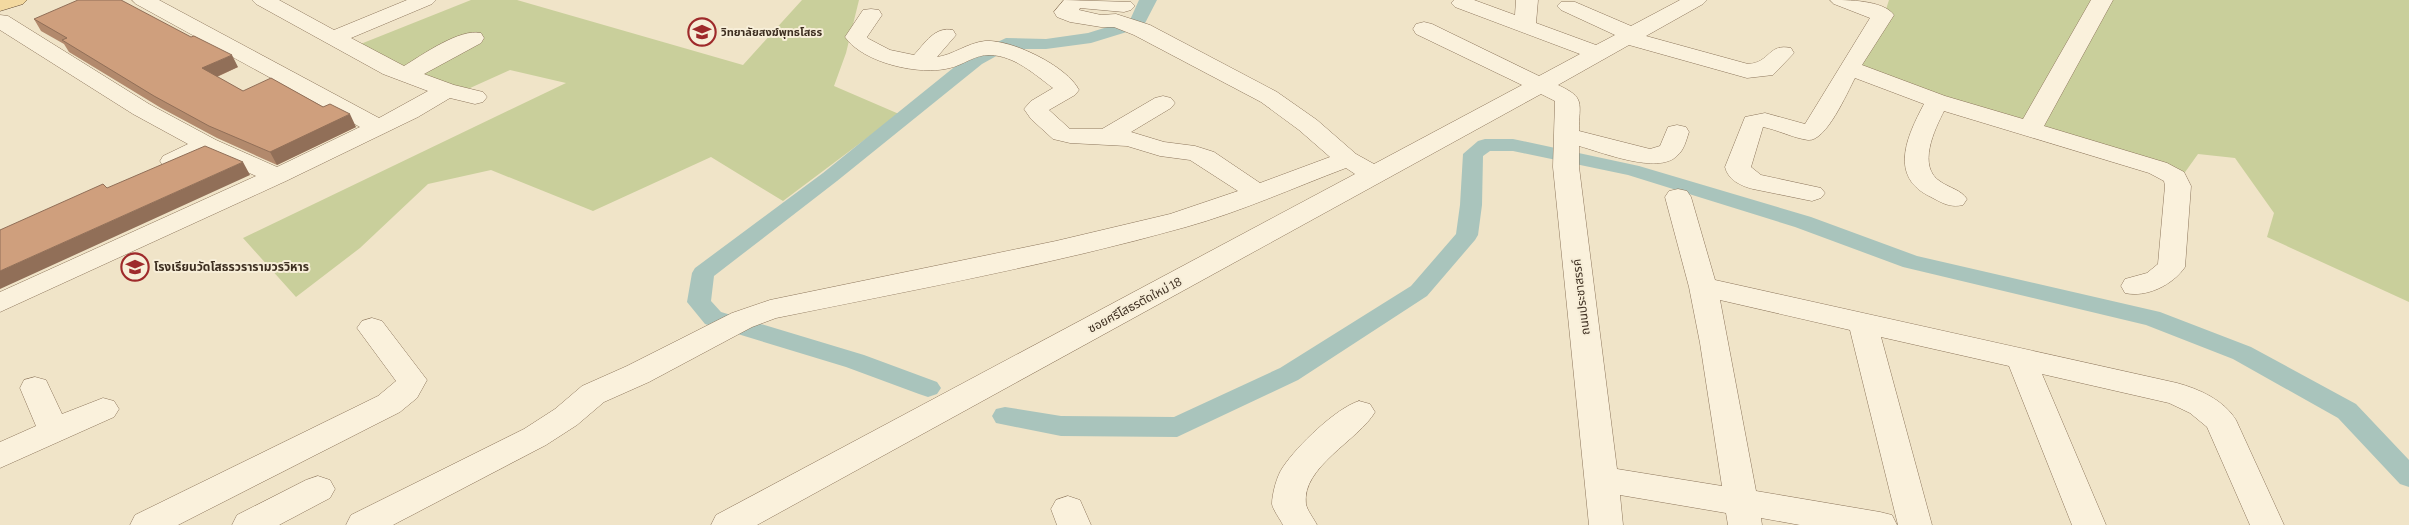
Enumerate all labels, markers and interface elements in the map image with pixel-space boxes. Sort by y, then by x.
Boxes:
school or university icon: วิทยาลัยสงฆ์พุทธโสธร [687,17,717,47]
place label: วิทยาลัยสงฆ์พุทธโสธร [721,26,823,39]
school or university icon: โรงเรียนวัดโสธรวรารามวรวิหาร [120,252,150,282]
street label: ถนนประชาสรรค์ [1569,258,1593,336]
place label: โรงเรียนวัดโสธรวรารามวรวิหาร [154,260,309,274]
street label: ซอยศรีโสธรตัดใหม่ 18 [1086,274,1184,336]

